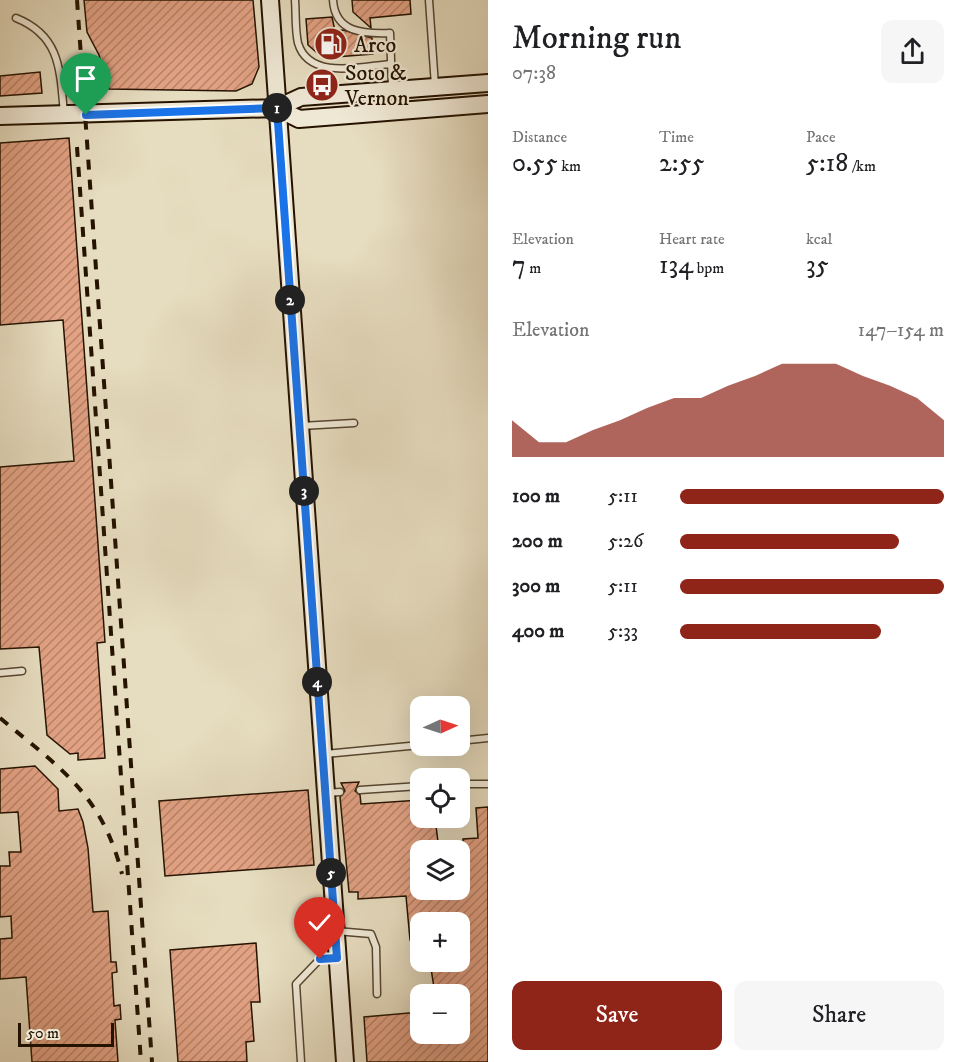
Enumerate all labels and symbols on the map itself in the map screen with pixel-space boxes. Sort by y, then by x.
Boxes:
fuel station icon: Arco [313,26,349,62]
place label: Arco [354,32,396,59]
pin [60,53,111,115]
place label: Soto & Vernon [344,60,409,112]
bus stop icon: Soto & Vernon [304,67,340,103]
pin: 1 [262,93,292,123]
pin: 2 [275,285,305,315]
pin: 3 [289,476,319,506]
pin: 4 [302,667,332,697]
north arrow [410,696,470,756]
pin: 5 [316,858,346,888]
pin [294,897,345,959]
scale bar [18,1020,114,1048]

